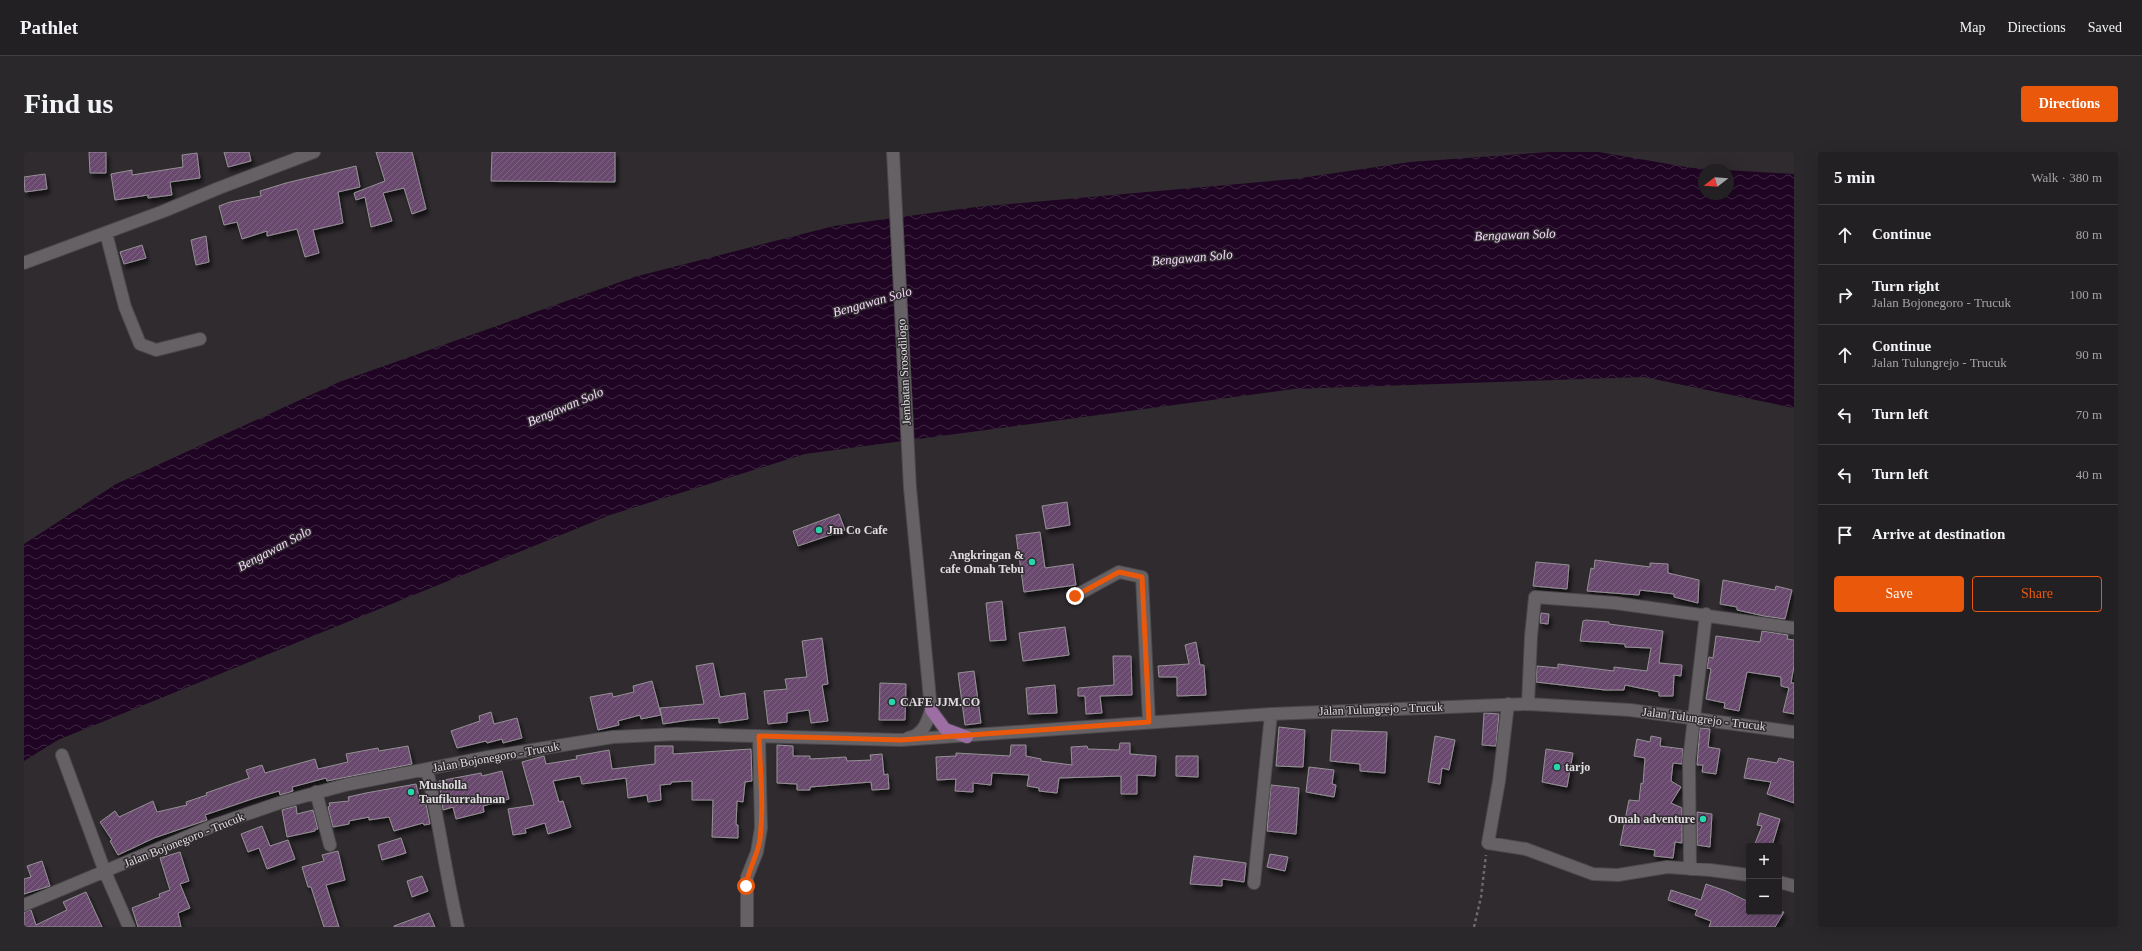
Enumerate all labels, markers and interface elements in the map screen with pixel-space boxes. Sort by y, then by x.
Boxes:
text: Pathlet [20,17,78,38]
text: Map [1960,20,1985,35]
text: Directions [2007,20,2066,35]
text: Saved [2088,20,2122,35]
button: Directions [2021,86,2118,122]
text: Find us [24,88,114,119]
north arrow [1698,164,1734,200]
text: 5 min [1834,168,1875,187]
text: Walk · 380 m [2031,170,2102,185]
icon: ahead [1834,224,1856,246]
water label: Bengawan Solo [1474,226,1556,243]
text: Continue [1872,226,1931,242]
text: 80 m [2076,227,2102,242]
water label: Bengawan Solo [1151,246,1234,269]
text: Turn right [1872,278,1939,294]
water label: Bengawan Solo [831,283,914,320]
icon: right [1834,284,1856,306]
text: 100 m [2069,287,2102,302]
text: Jalan Bojonegoro - Trucuk [1872,295,2011,310]
street label: Jembatan Srosodilogo [894,319,914,425]
text: Continue [1872,338,1931,354]
icon: ahead [1834,344,1856,366]
text: 90 m [2076,347,2102,362]
text: Jalan Tulungrejo - Trucuk [1872,355,2007,370]
water label: Bengawan Solo [525,383,606,429]
icon: left [1834,404,1856,426]
text: Turn left [1872,406,1929,422]
text: 70 m [2076,407,2102,422]
icon: left [1834,464,1856,486]
text: Turn left [1872,466,1929,482]
text: 40 m [2076,467,2102,482]
water label: Bengawan Solo [235,523,314,574]
place label: Jm Co Cafe [827,523,888,537]
icon: arrive [1834,524,1856,546]
marker: Jm Co Cafe [814,525,824,535]
text: Arrive at destination [1872,526,2005,542]
place label: Angkringan & cafe Omah Tebu [940,548,1024,576]
marker: Angkringan & cafe Omah Tebu [1027,557,1037,567]
button: Save [1834,576,1964,612]
button: Share [1972,576,2102,612]
route end [1066,587,1084,605]
place label: CAFE JJM.CO [900,695,980,709]
marker: CAFE JJM.CO [887,697,897,707]
street label: Jalan Tulungrejo - Trucuk [1319,700,1443,718]
street label: Jalan Tulungrejo - Trucuk [1641,704,1767,734]
street label: Jalan Bojonegoro - Trucuk [432,739,560,775]
place label: tarjo [1565,760,1590,774]
marker: tarjo [1552,762,1562,772]
place label: Musholla Taufikurrahman [419,778,506,806]
marker: Musholla Taufikurrahman [406,787,416,797]
street label: Jalan Bojonegoro - Trucuk [122,809,246,871]
place label: Omah adventure [1608,812,1696,826]
marker: Omah adventure [1698,814,1708,824]
map controls [1746,843,1782,915]
button: + [1746,843,1782,879]
route start [737,877,755,895]
button: − [1746,879,1782,915]

